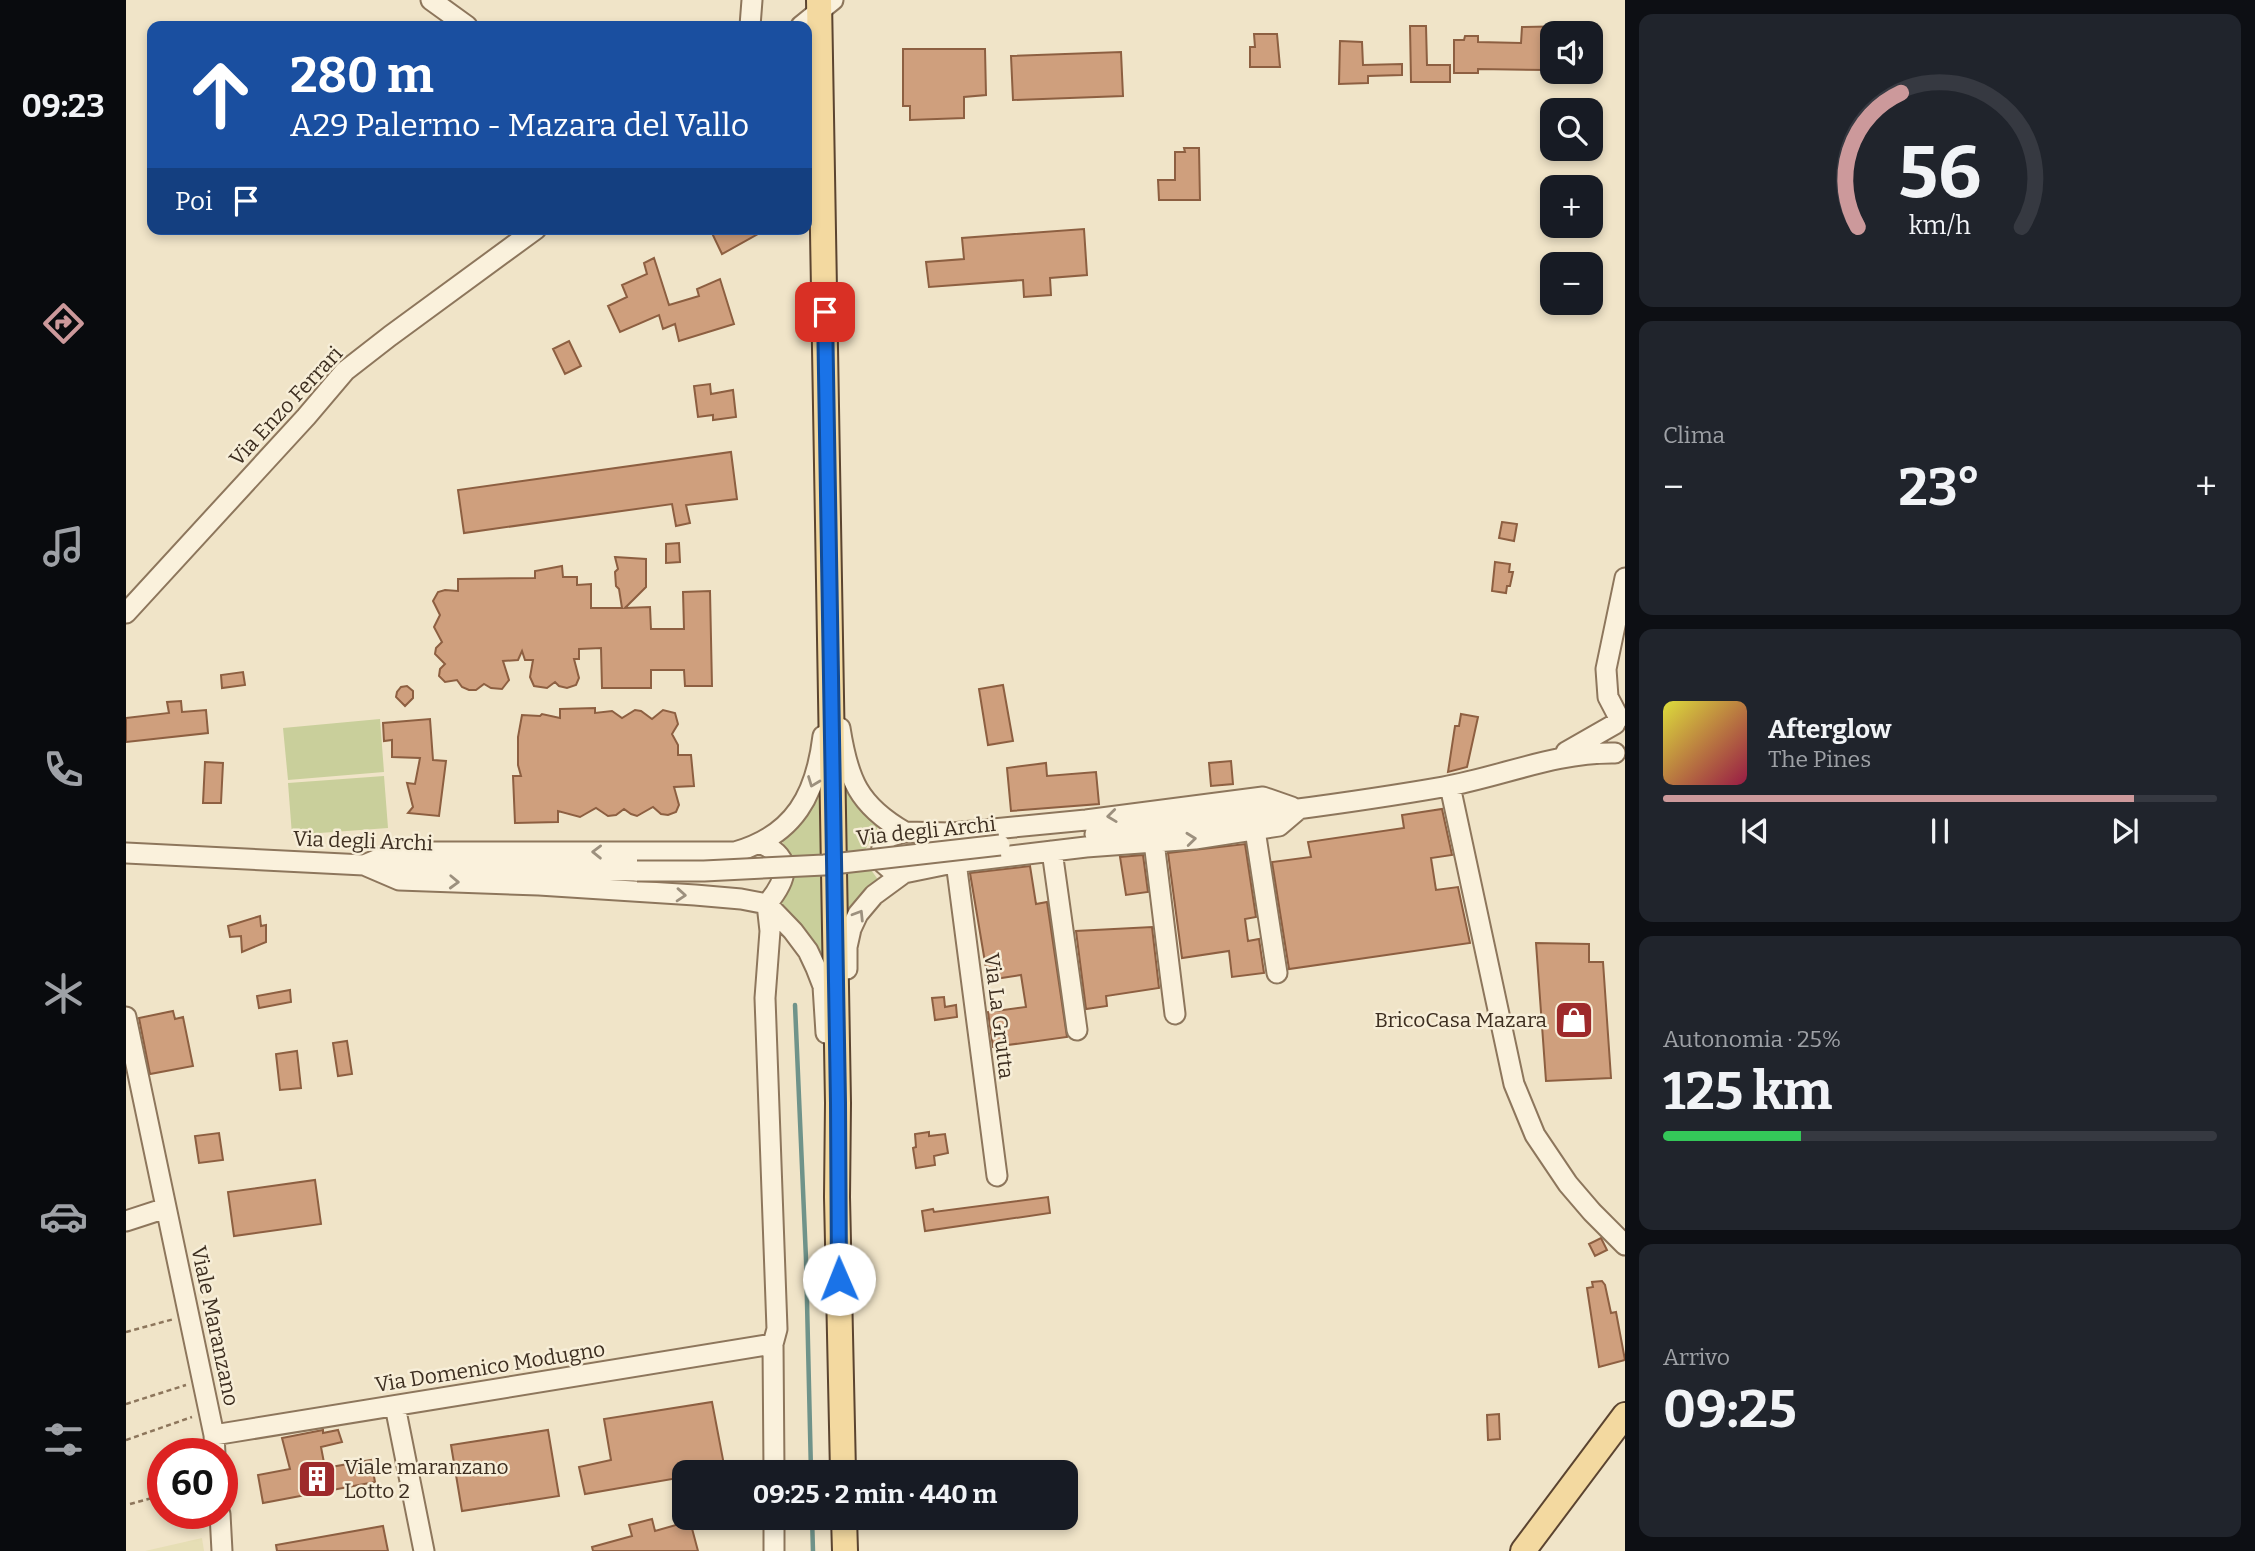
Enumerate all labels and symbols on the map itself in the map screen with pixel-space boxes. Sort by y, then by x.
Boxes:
pin [795,282,855,342]
street label: Via Enzo Ferrari [224,341,348,471]
one-way arrow [807,776,821,788]
one-way arrow [1106,809,1118,824]
street label: Via degli Archi [855,811,997,851]
street label: Via degli Archi [293,826,433,856]
one-way arrow [1185,831,1196,846]
one-way arrow [591,845,602,860]
one-way arrow [449,874,460,889]
one-way arrow [676,887,687,902]
one-way arrow [850,910,863,923]
street label: Via La Grutta [978,952,1020,1081]
shop icon: BricoCasa Mazara [1553,999,1595,1041]
place label: BricoCasa Mazara [1374,1007,1548,1033]
position arrow [802,1242,876,1316]
street label: Viale Maranzano [185,1244,245,1408]
street label: Via Domenico Modugno [373,1336,607,1398]
speed limit sign: 60 [147,1438,238,1529]
place label: Viale maranzano Lotto 2 [344,1454,509,1504]
building icon: Viale maranzano Lotto 2 [296,1458,338,1500]

